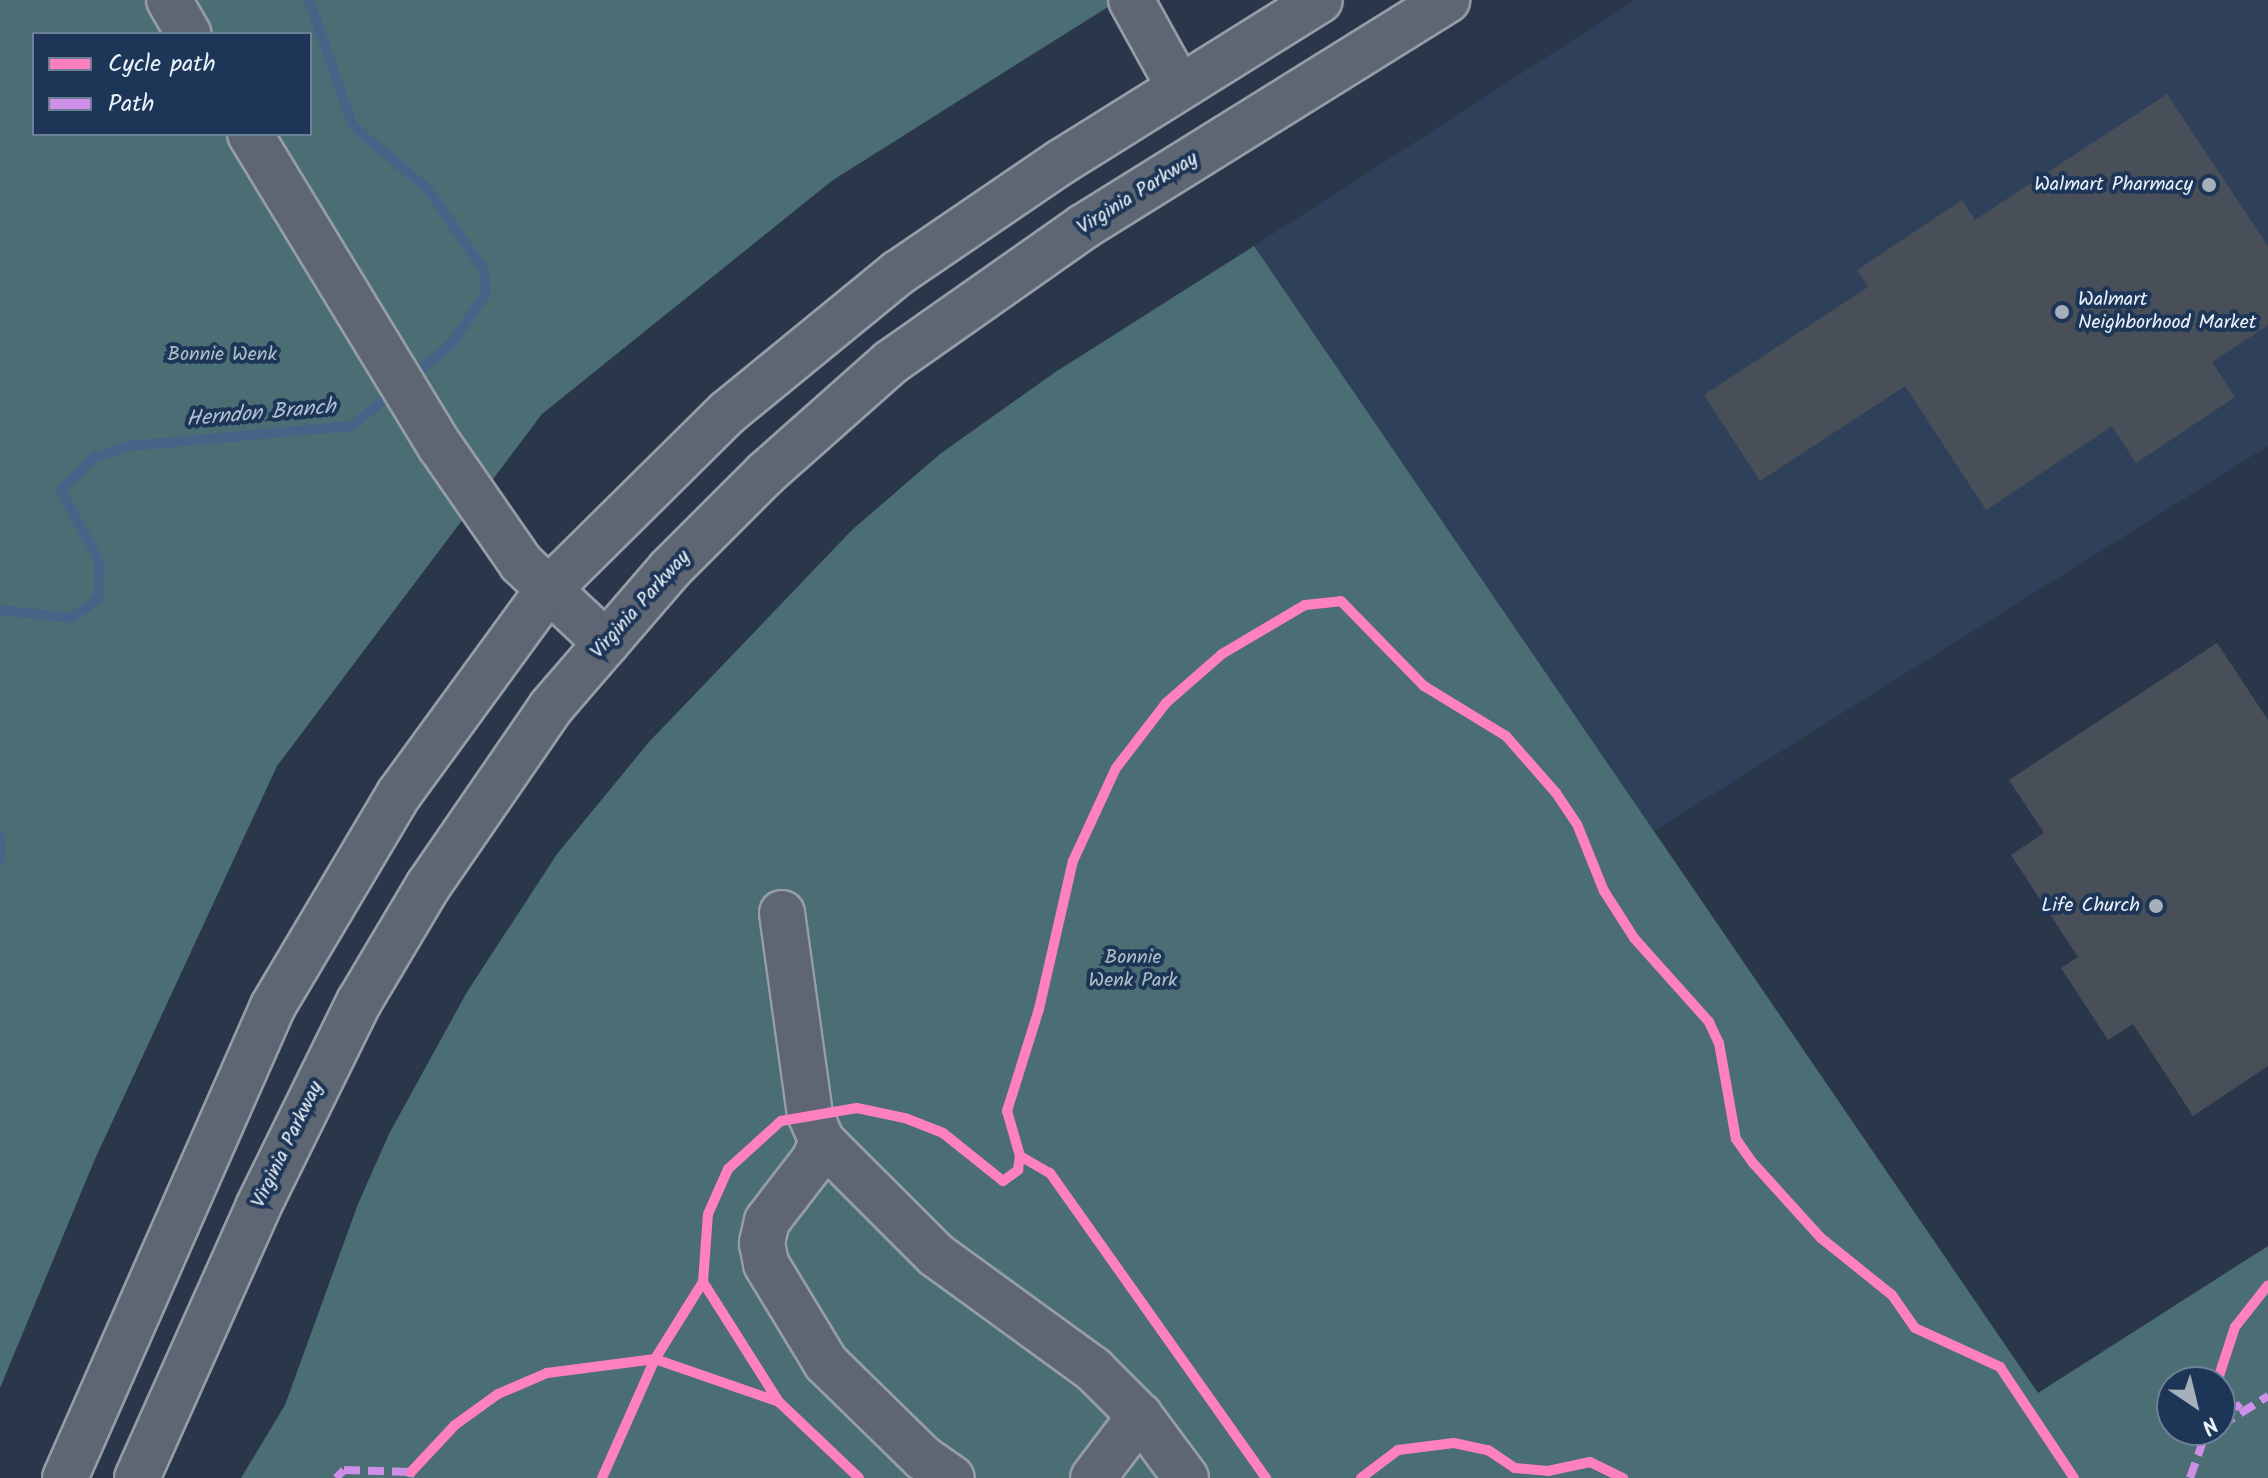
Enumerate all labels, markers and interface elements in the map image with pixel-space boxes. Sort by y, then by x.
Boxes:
legend [32,32,312,136]
text: Cycle path [108,45,216,84]
text: Path [108,85,154,124]
street label: Virginia Parkway [1073,147,1203,241]
place label: Walmart Pharmacy [2034,173,2193,197]
marker: Walmart Pharmacy [2200,176,2218,194]
place label: Walmart Neighborhood Market [2078,288,2256,335]
marker: Walmart Neighborhood Market [2053,303,2071,321]
park label: Bonnie Wenk [167,343,277,367]
water label: Herndon Branch [185,394,337,434]
street label: Virginia Parkway [586,546,696,664]
place label: Life Church [2041,894,2140,918]
marker: Life Church [2147,897,2165,915]
park label: Bonnie Wenk Park [1089,946,1177,993]
street label: Virginia Parkway [247,1078,329,1212]
north arrow [2156,1366,2236,1446]
text: N [2193,1406,2225,1443]

